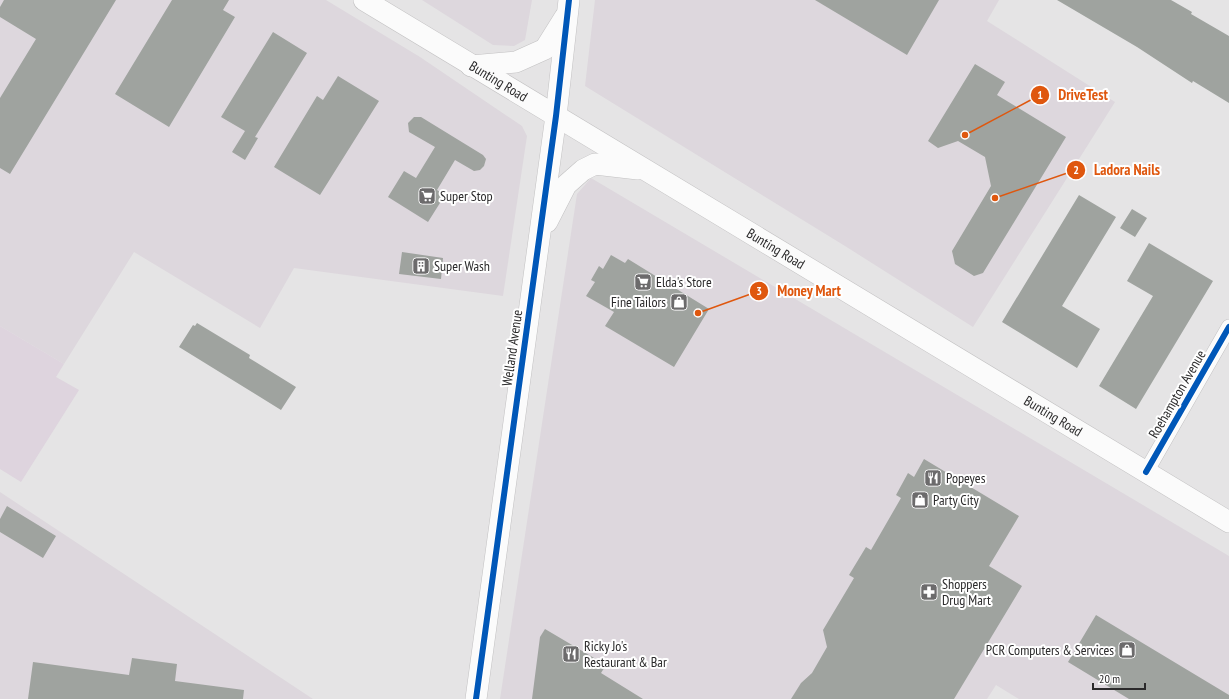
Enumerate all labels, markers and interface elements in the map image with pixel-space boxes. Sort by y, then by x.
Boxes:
street label: Bunting Road [466,57,531,106]
callout: DriveTest [1030,81,1116,108]
text: DriveTest [1058,85,1108,104]
text: 1 [1037,87,1043,102]
callout: Ladora Nails [1066,156,1168,183]
text: Ladora Nails [1094,160,1160,179]
text: 2 [1073,162,1079,177]
supermarket icon: Super Stop [417,186,437,206]
place label: Super Stop [440,187,493,205]
street label: Bunting Road [743,224,808,273]
building icon: Super Wash [411,256,431,276]
place label: Super Wash [434,257,490,275]
supermarket icon: Elda's Store [633,272,653,292]
place label: Elda's Store [656,273,712,291]
callout: Money Mart [749,277,849,304]
text: Money Mart [777,281,841,300]
text: 3 [756,283,762,298]
shop icon: Fine Tailors [669,292,689,312]
place label: Fine Tailors [611,293,666,311]
street label: Welland Avenue [498,308,526,387]
street label: Roehampton Avenue [1144,346,1210,441]
street label: Bunting Road [1021,391,1086,440]
restaurant icon: Popeyes [923,468,943,488]
place label: Popeyes [946,469,986,487]
shop icon: Party City [910,490,930,510]
place label: Party City [933,491,980,509]
place label: Shoppers Drug Mart [942,575,991,609]
pharmacy icon: Shoppers Drug Mart [919,582,939,602]
place label: Ricky Jo's Restaurant & Bar [584,637,667,671]
shop icon: PCR Computers & Services [1117,640,1137,660]
place label: PCR Computers & Services [986,641,1114,659]
restaurant icon: Ricky Jo's Restaurant & Bar [561,644,581,664]
scale bar [1093,665,1145,691]
text: 20 m [1099,671,1120,686]

